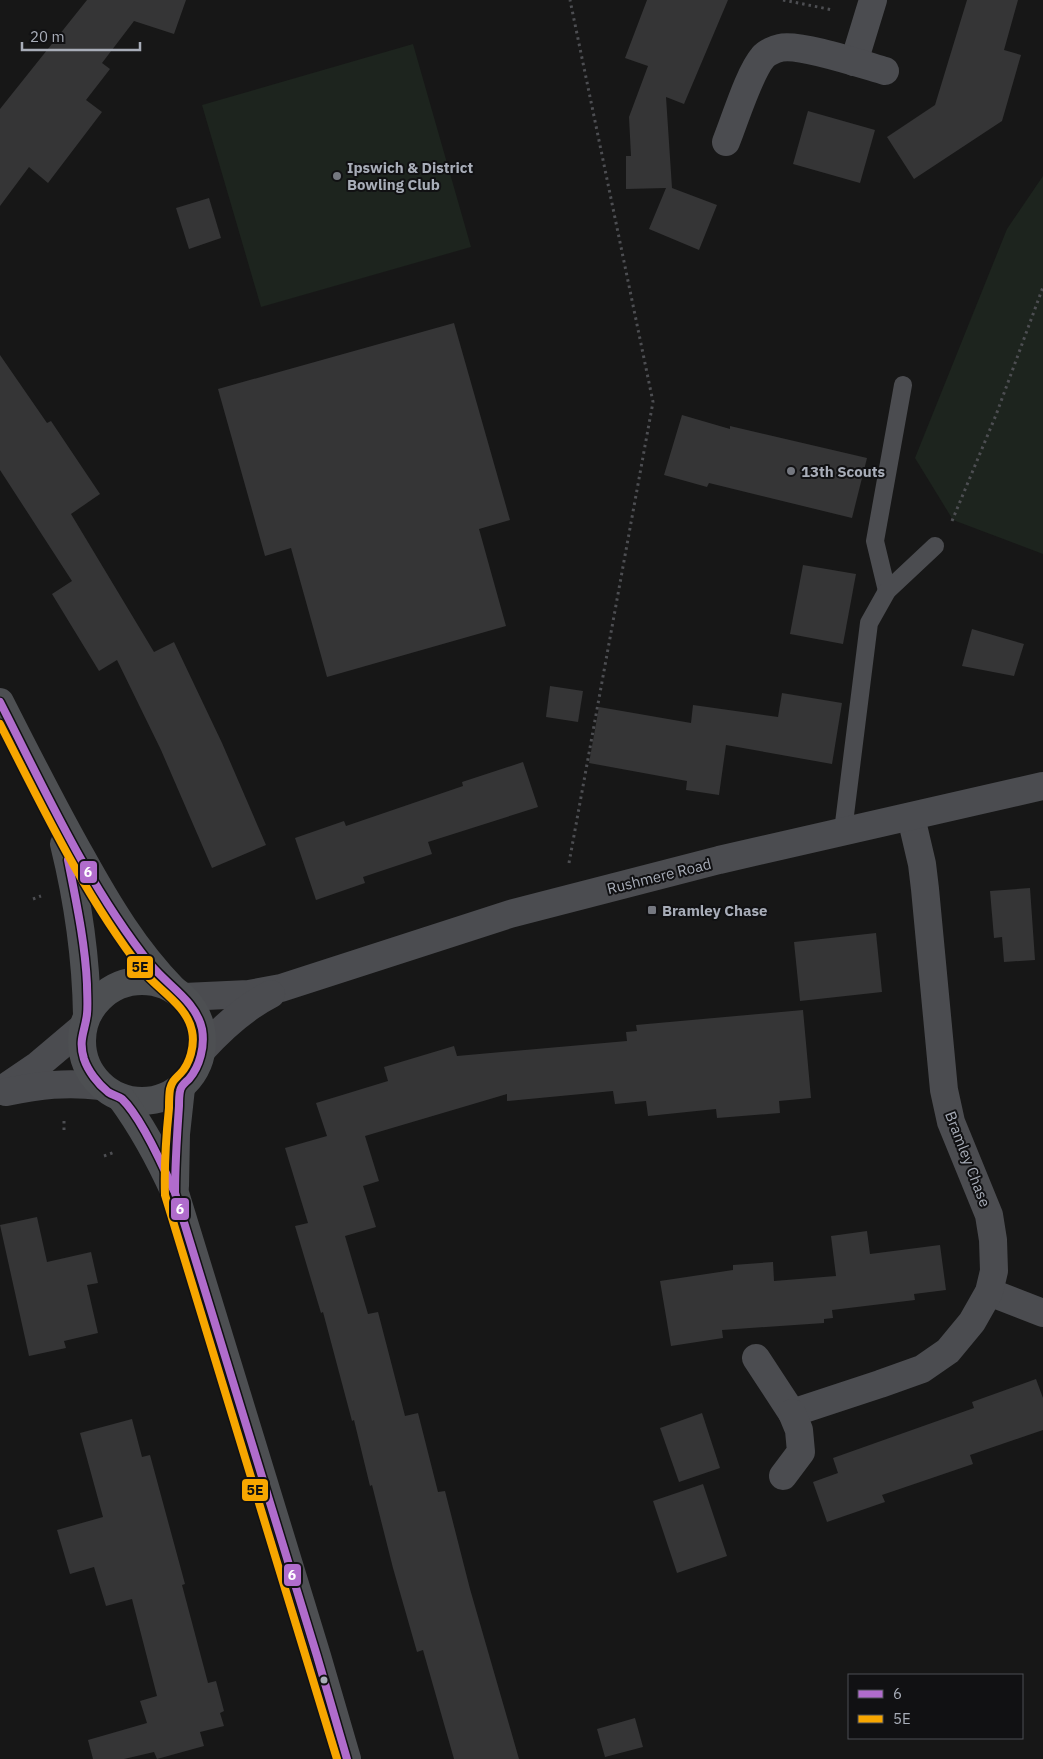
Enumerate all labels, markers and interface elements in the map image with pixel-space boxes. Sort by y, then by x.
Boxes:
scale bar [22,20,140,52]
text: 20 m [30,27,65,46]
place label: Ipswich & District Bowling Club [347,158,474,194]
marker: Ipswich & District Bowling Club [331,170,343,182]
place label: 13th Scouts [801,462,885,481]
marker: 13th Scouts [785,465,797,477]
street label: Rushmere Road [605,854,713,898]
line badge: 6 [79,860,98,884]
text: 6 [84,863,92,881]
place label: Bramley Chase [662,901,767,920]
marker: Bramley Chase [646,904,658,916]
line badge: 5E [126,955,154,979]
text: 5E [132,958,148,976]
street label: Bramley Chase [941,1108,995,1210]
line badge: 6 [170,1197,190,1221]
text: 6 [176,1200,184,1218]
line badge: 5E [241,1478,269,1502]
text: 5E [247,1481,263,1499]
line badge: 6 [283,1563,302,1587]
text: 6 [288,1566,296,1584]
legend [848,1674,1023,1739]
unlabelled marker [319,1675,329,1685]
text: 6 [893,1684,902,1703]
text: 5E [893,1709,911,1728]

